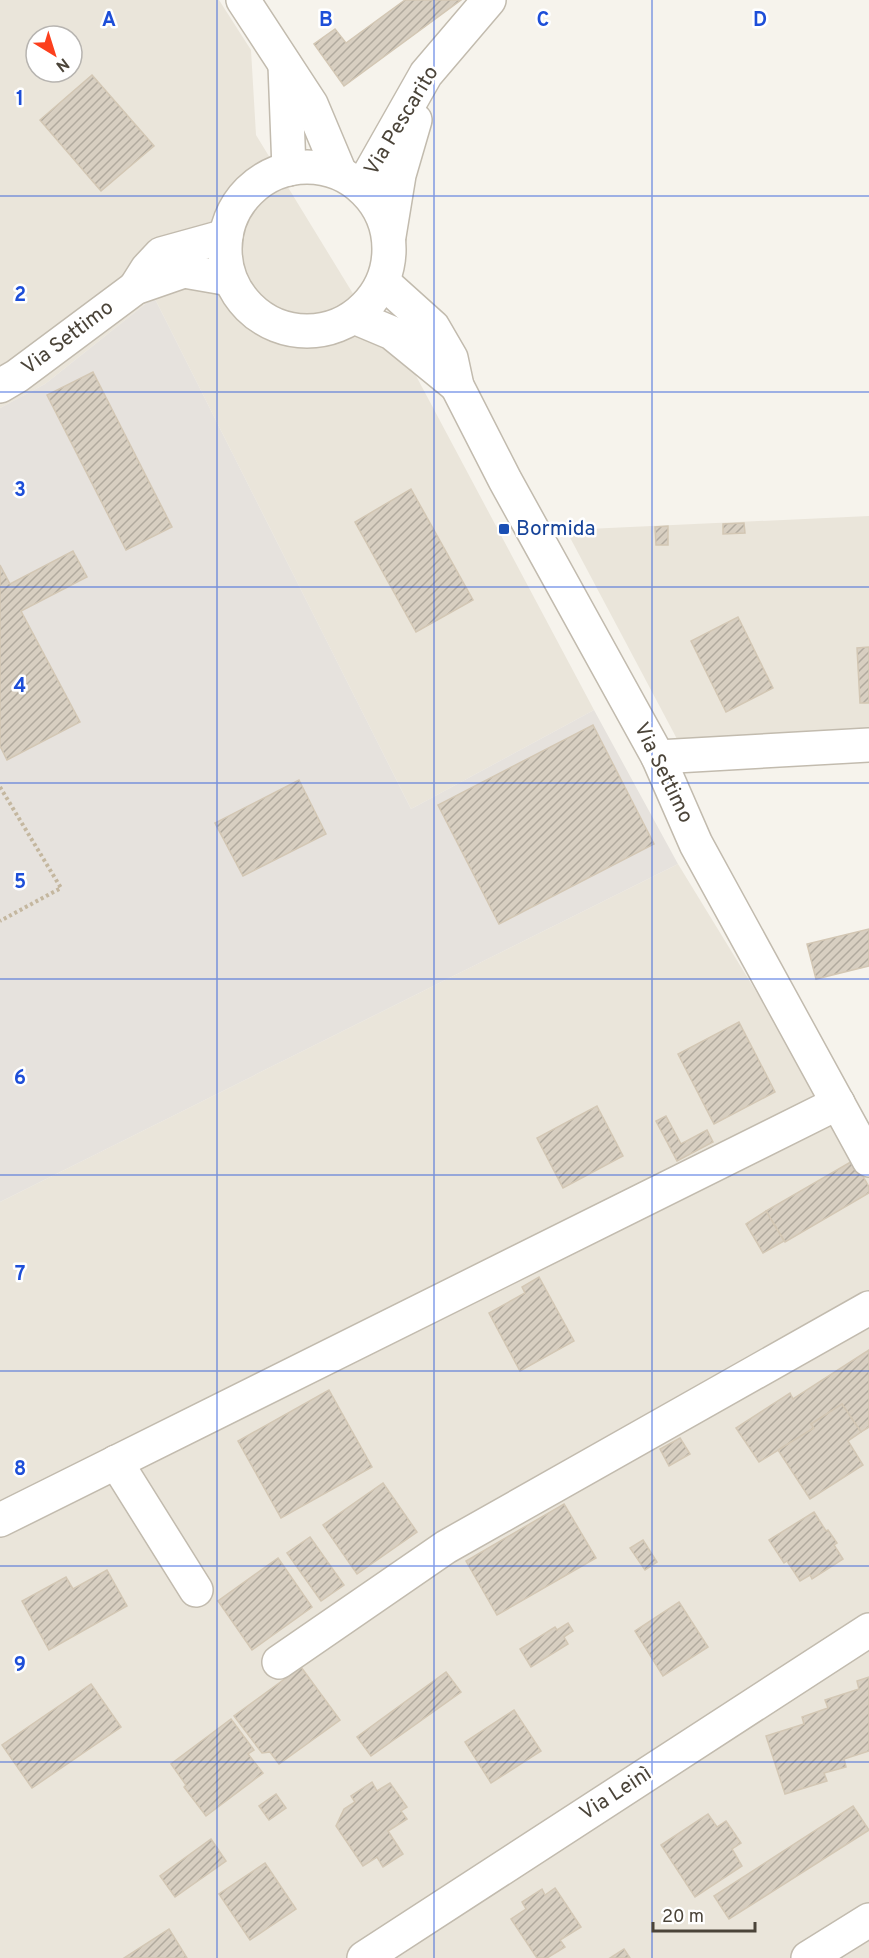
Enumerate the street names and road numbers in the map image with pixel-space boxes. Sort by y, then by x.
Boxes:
street label: Via Pescarito [359,61,445,181]
street label: Via Settimo [17,295,119,381]
street label: Via Settimo [627,718,699,828]
street label: Via Leinì [575,1761,657,1827]

